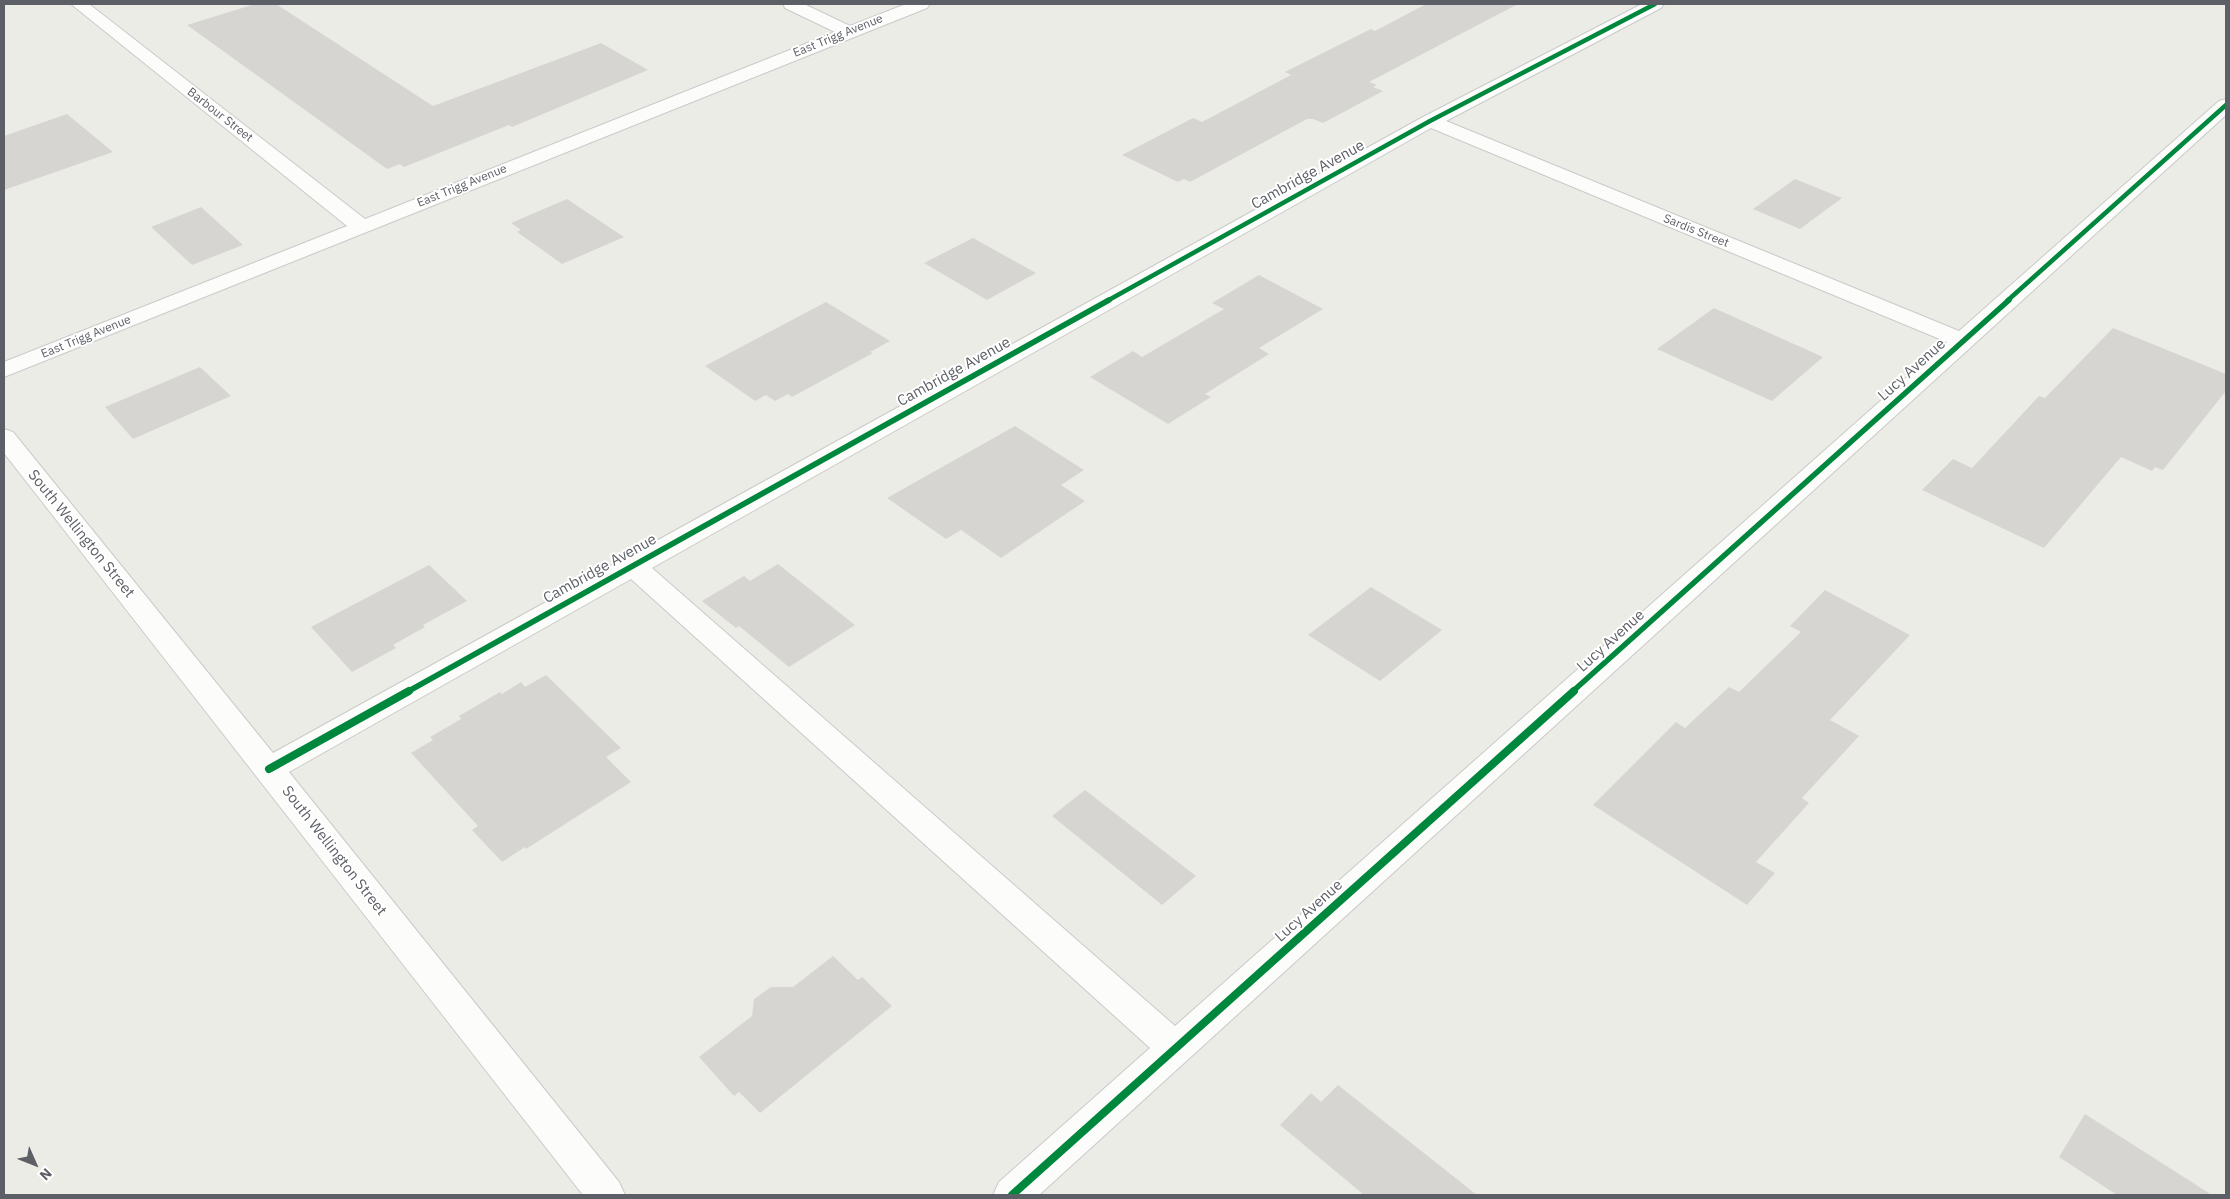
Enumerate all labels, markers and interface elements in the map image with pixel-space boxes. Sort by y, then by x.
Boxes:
street label: East Trigg Avenue [791,11,885,61]
street label: Barbour Street [184,85,256,145]
street label: Cambridge Avenue [1248,136,1368,214]
street label: East Trigg Avenue [415,161,509,211]
street label: Sardis Street [1661,211,1731,251]
street label: East Trigg Avenue [39,312,133,362]
street label: Cambridge Avenue [894,333,1014,411]
street label: Lucy Avenue [1875,335,1949,405]
street label: South Wellington Street [24,466,138,602]
street label: Cambridge Avenue [540,530,660,608]
street label: Lucy Avenue [1574,606,1648,676]
street label: South Wellington Street [278,783,390,919]
street label: Lucy Avenue [1272,876,1346,946]
north arrow [10,1139,60,1189]
text: N [36,1165,56,1184]

